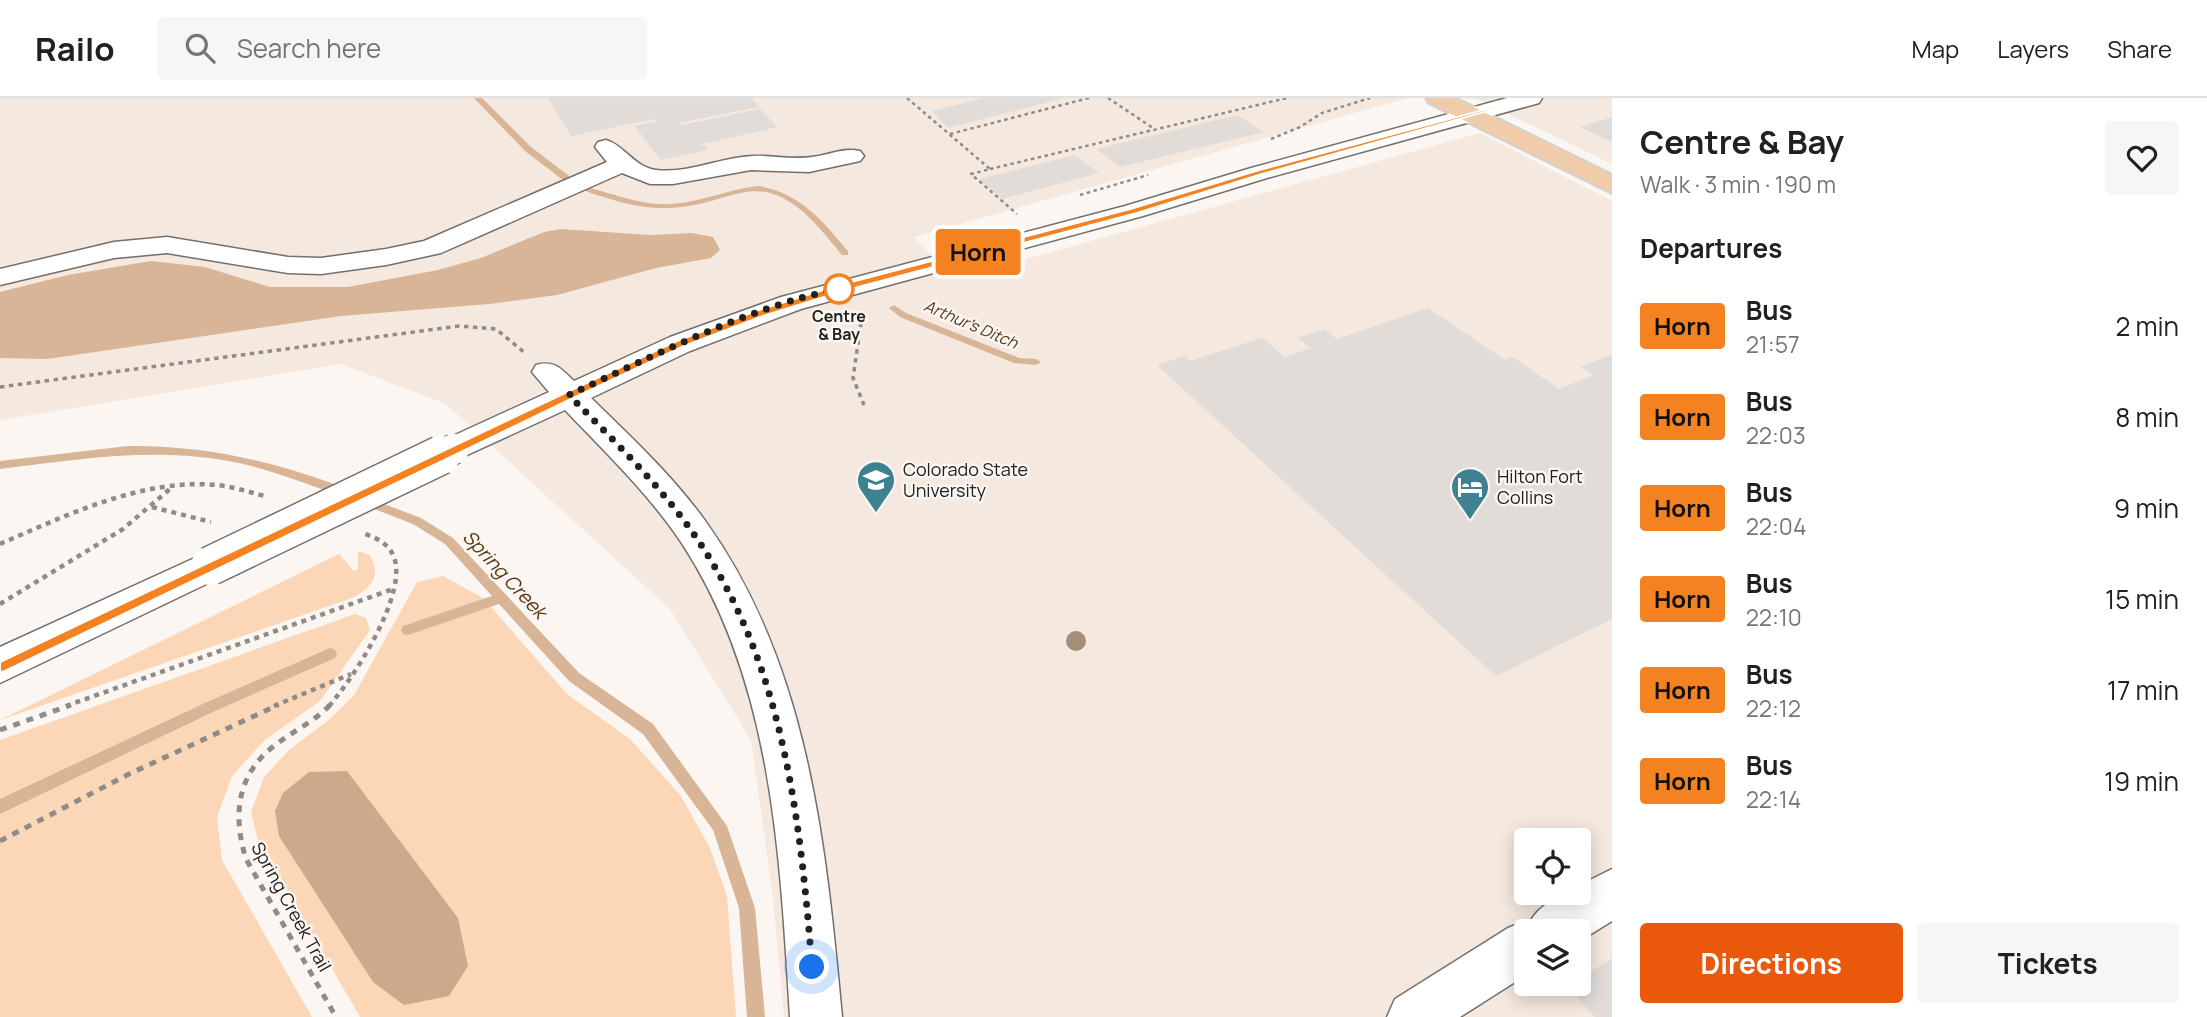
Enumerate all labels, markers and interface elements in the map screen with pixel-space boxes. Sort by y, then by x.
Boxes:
search box [157,17,647,80]
text: Railo [35,26,115,71]
icon: search [181,29,219,67]
text: Search here [237,30,381,66]
text: Map [1912,32,1959,65]
text: Layers [1997,32,2069,65]
text: Share [2107,32,2172,65]
text: Centre & Bay [1640,119,1844,164]
button: heart [2105,121,2179,195]
text: Walk · 3 min · 190 m [1640,168,1836,200]
line badge: Horn [929,229,1027,275]
text: Departures [1640,230,1782,266]
text: Horn [950,235,1006,268]
marker: Centre & Bay [824,274,854,304]
text: Bus [1746,292,1793,328]
water label: Arthur's Ditch [921,294,1022,354]
place label: Centre & Bay [812,305,866,345]
text: 2 min [2115,308,2179,344]
text: Horn [1654,309,1711,342]
text: 21:57 [1746,328,1800,360]
text: Bus [1746,383,1793,419]
text: 8 min [2115,399,2179,435]
text: Horn [1654,400,1711,433]
text: 22:03 [1746,419,1806,451]
place label: Colorado State University [903,457,1028,502]
school or university icon: Colorado State University [855,459,897,514]
place label: Hilton Fort Collins [1497,464,1583,509]
hotel icon: Hilton Fort Collins [1449,466,1491,521]
text: Bus [1746,474,1793,510]
text: 9 min [2114,490,2179,526]
text: Horn [1654,491,1711,524]
text: 22:04 [1746,510,1806,542]
water label: Spring Creek [457,524,555,626]
text: Bus [1746,565,1793,601]
text: 15 min [2105,581,2179,617]
text: Horn [1654,582,1711,615]
text: 22:10 [1746,601,1802,633]
text: Bus [1746,656,1793,692]
text: 17 min [2107,672,2179,708]
text: Horn [1654,673,1711,706]
text: 22:12 [1746,692,1801,724]
text: Bus [1746,747,1793,783]
text: 19 min [2104,763,2179,799]
text: Horn [1654,764,1711,797]
text: 22:14 [1746,783,1801,815]
map controls [1514,828,1591,996]
button: locate [1514,828,1591,905]
street label: Spring Creek Trail [246,837,337,976]
button: layers [1514,919,1591,996]
button: Directions [1640,923,1903,1003]
button: Tickets [1917,923,2179,1003]
your location [794,949,829,984]

